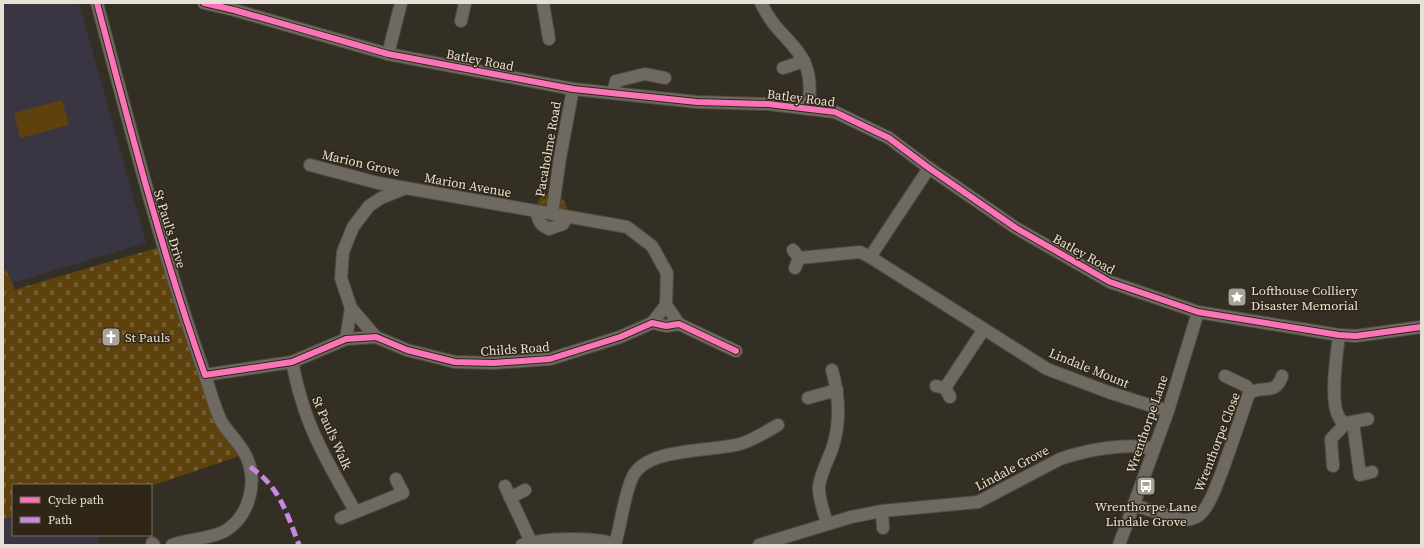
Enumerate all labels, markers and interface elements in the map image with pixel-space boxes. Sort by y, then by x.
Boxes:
street label: Batley Road [445,45,516,75]
street label: Batley Road [766,85,837,111]
street label: Pacaholme Road [531,99,565,198]
street label: Marion Grove [320,146,402,180]
street label: Marion Avenue [423,169,513,201]
street label: St Paul's Drive [150,188,190,271]
street label: Batley Road [1050,230,1119,278]
place label: Lofthouse Colliery Disaster Memorial [1251,282,1358,314]
place icon: Lofthouse Colliery Disaster Memorial [1226,286,1248,308]
church icon: St Pauls [100,326,122,348]
place label: St Pauls [125,329,171,346]
street label: Childs Road [480,338,551,360]
street label: Lindale Mount [1046,344,1132,392]
street label: Wrenthorpe Lane [1122,372,1172,475]
street label: Wrenthorpe Close [1190,390,1244,494]
street label: St Paul's Walk [308,394,356,473]
street label: Lindale Grove [972,441,1052,495]
bus stop icon: Wrenthorpe Lane Lindale Grove [1135,475,1157,497]
legend [12,484,152,536]
text: Cycle path [48,492,104,508]
place label: Wrenthorpe Lane Lindale Grove [1095,498,1198,530]
text: Path [48,512,72,528]

